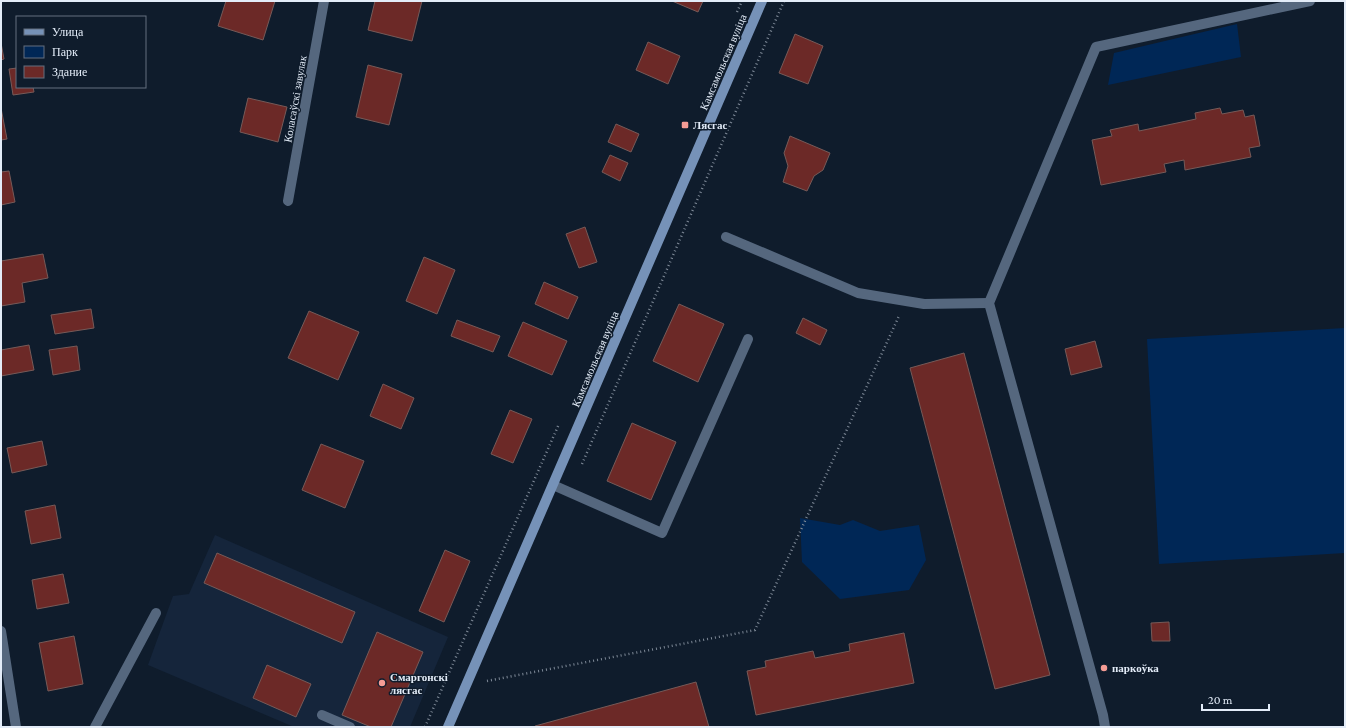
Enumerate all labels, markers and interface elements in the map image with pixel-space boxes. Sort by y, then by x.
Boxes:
street label: Камсамольская вуліца [697,12,749,112]
legend [16,16,146,88]
text: Улица [52,25,84,39]
text: Парк [52,45,78,59]
street label: Коласаўскі завулак [281,54,309,143]
text: Здание [52,65,87,79]
place label: Лясгас [693,119,728,131]
marker: Лясгас [680,120,690,130]
street label: Камсамольская вуліца [569,309,621,409]
place label: паркоўка [1112,662,1159,674]
marker: паркоўка [1099,663,1109,673]
place label: Смаргонскі лясгас [390,671,448,696]
marker: Смаргонскі лясгас [377,678,387,688]
scale bar [1202,686,1269,712]
text: 20 m [1208,693,1233,707]

